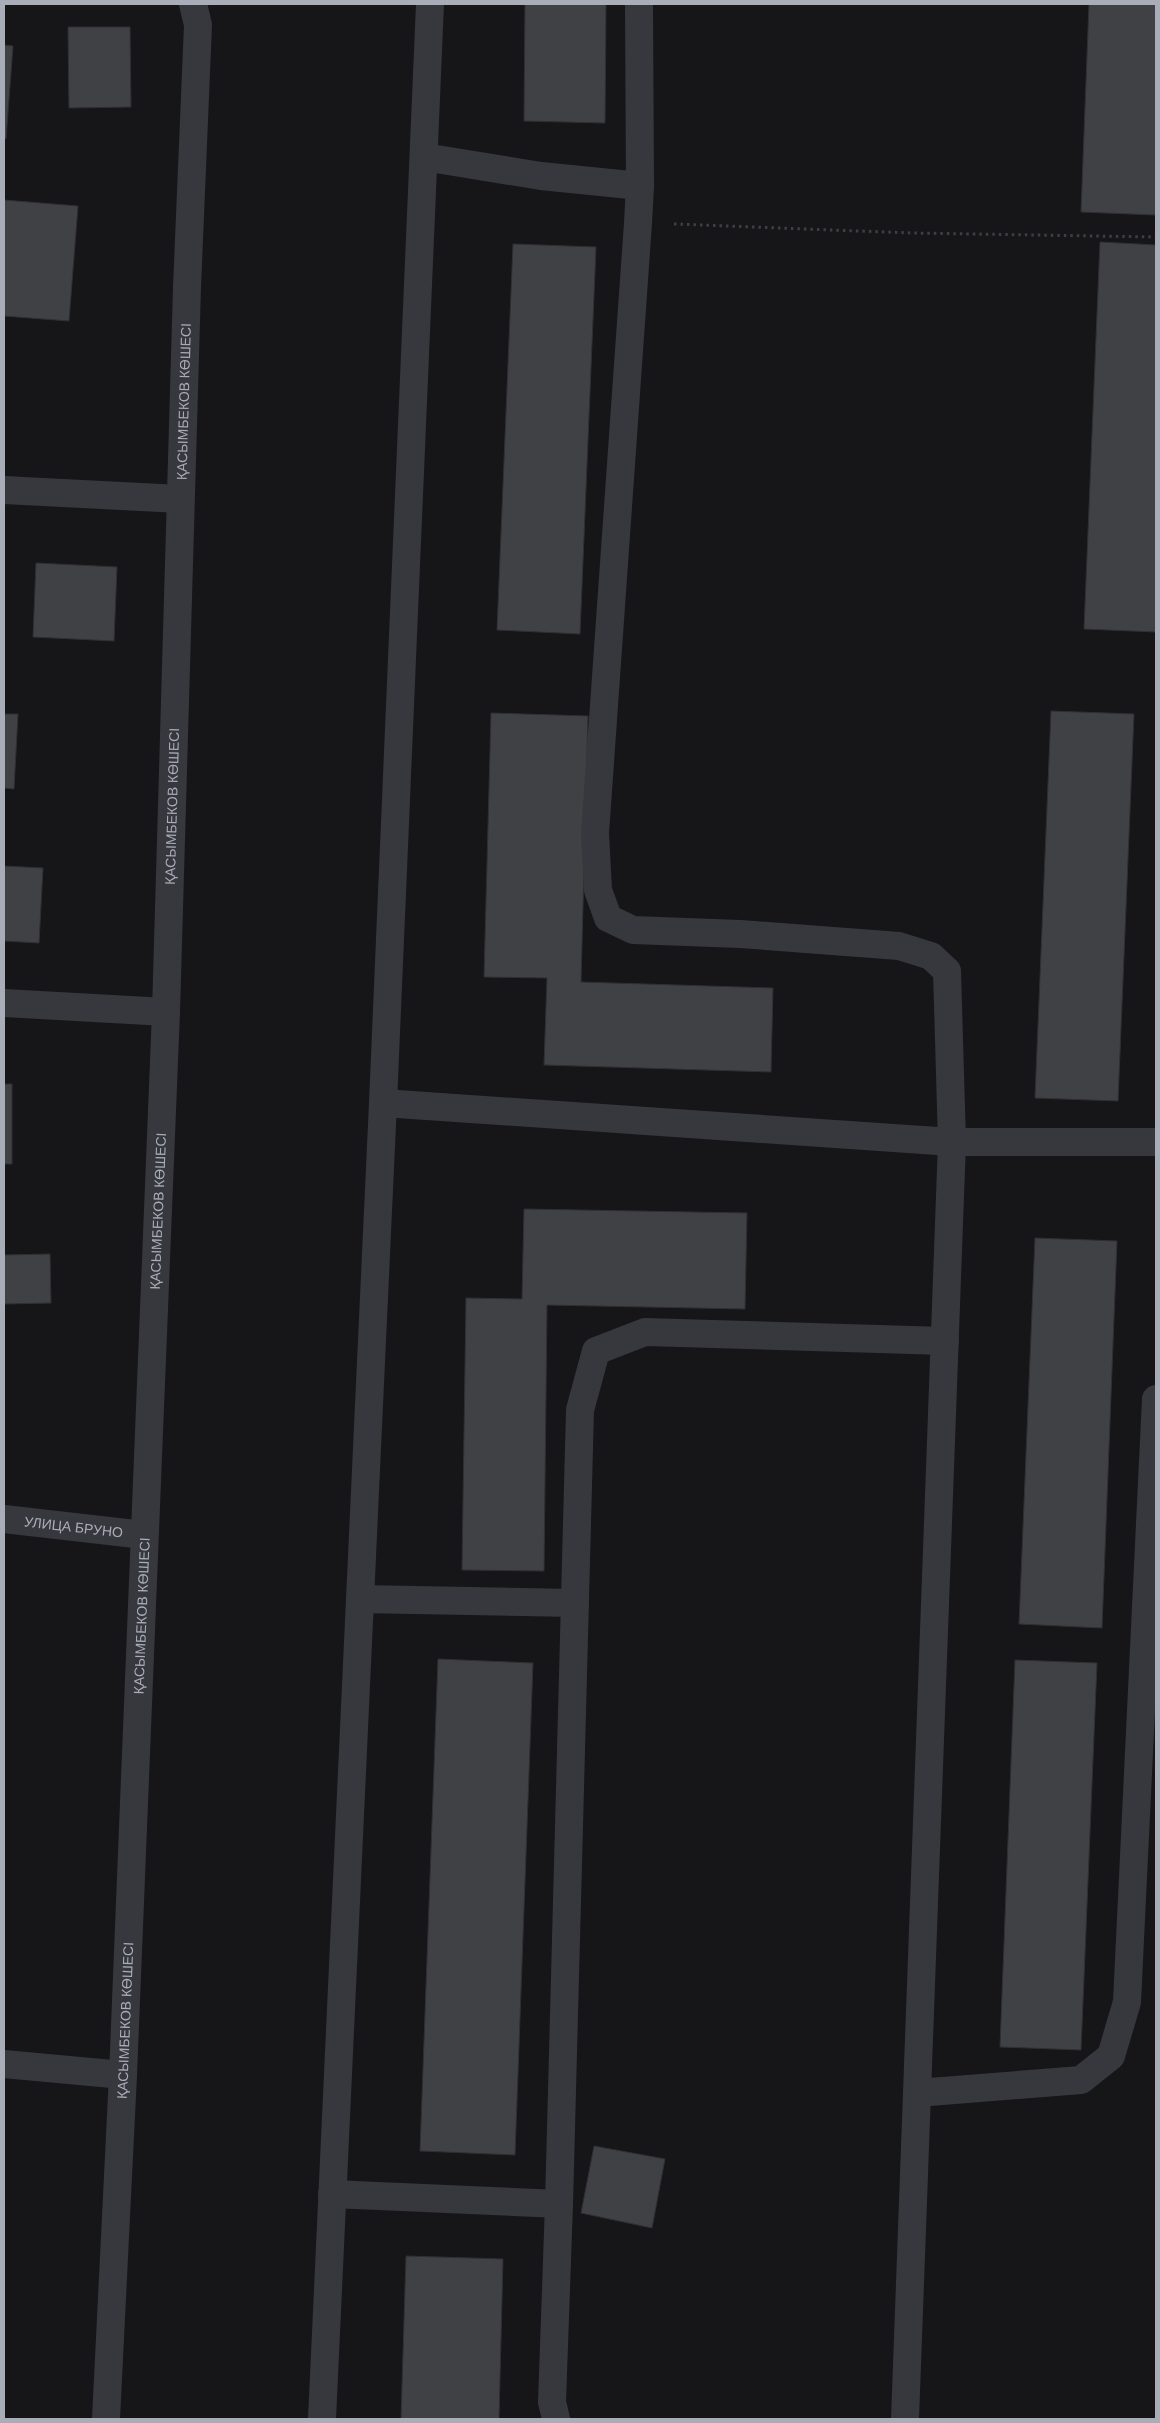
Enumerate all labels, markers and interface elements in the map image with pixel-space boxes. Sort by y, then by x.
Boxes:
street label: ҚАСЫМБЕКОВ КӨШЕСІ [172,323,195,480]
street label: ҚАСЫМБЕКОВ КӨШЕСІ [161,728,183,885]
street label: ҚАСЫМБЕКОВ КӨШЕСІ [146,1132,170,1290]
street label: УЛИЦА БРУНО [23,1512,124,1542]
street label: ҚАСЫМБЕКОВ КӨШЕСІ [129,1537,154,1695]
street label: ҚАСЫМБЕКОВ КӨШЕСІ [113,1942,137,2099]

